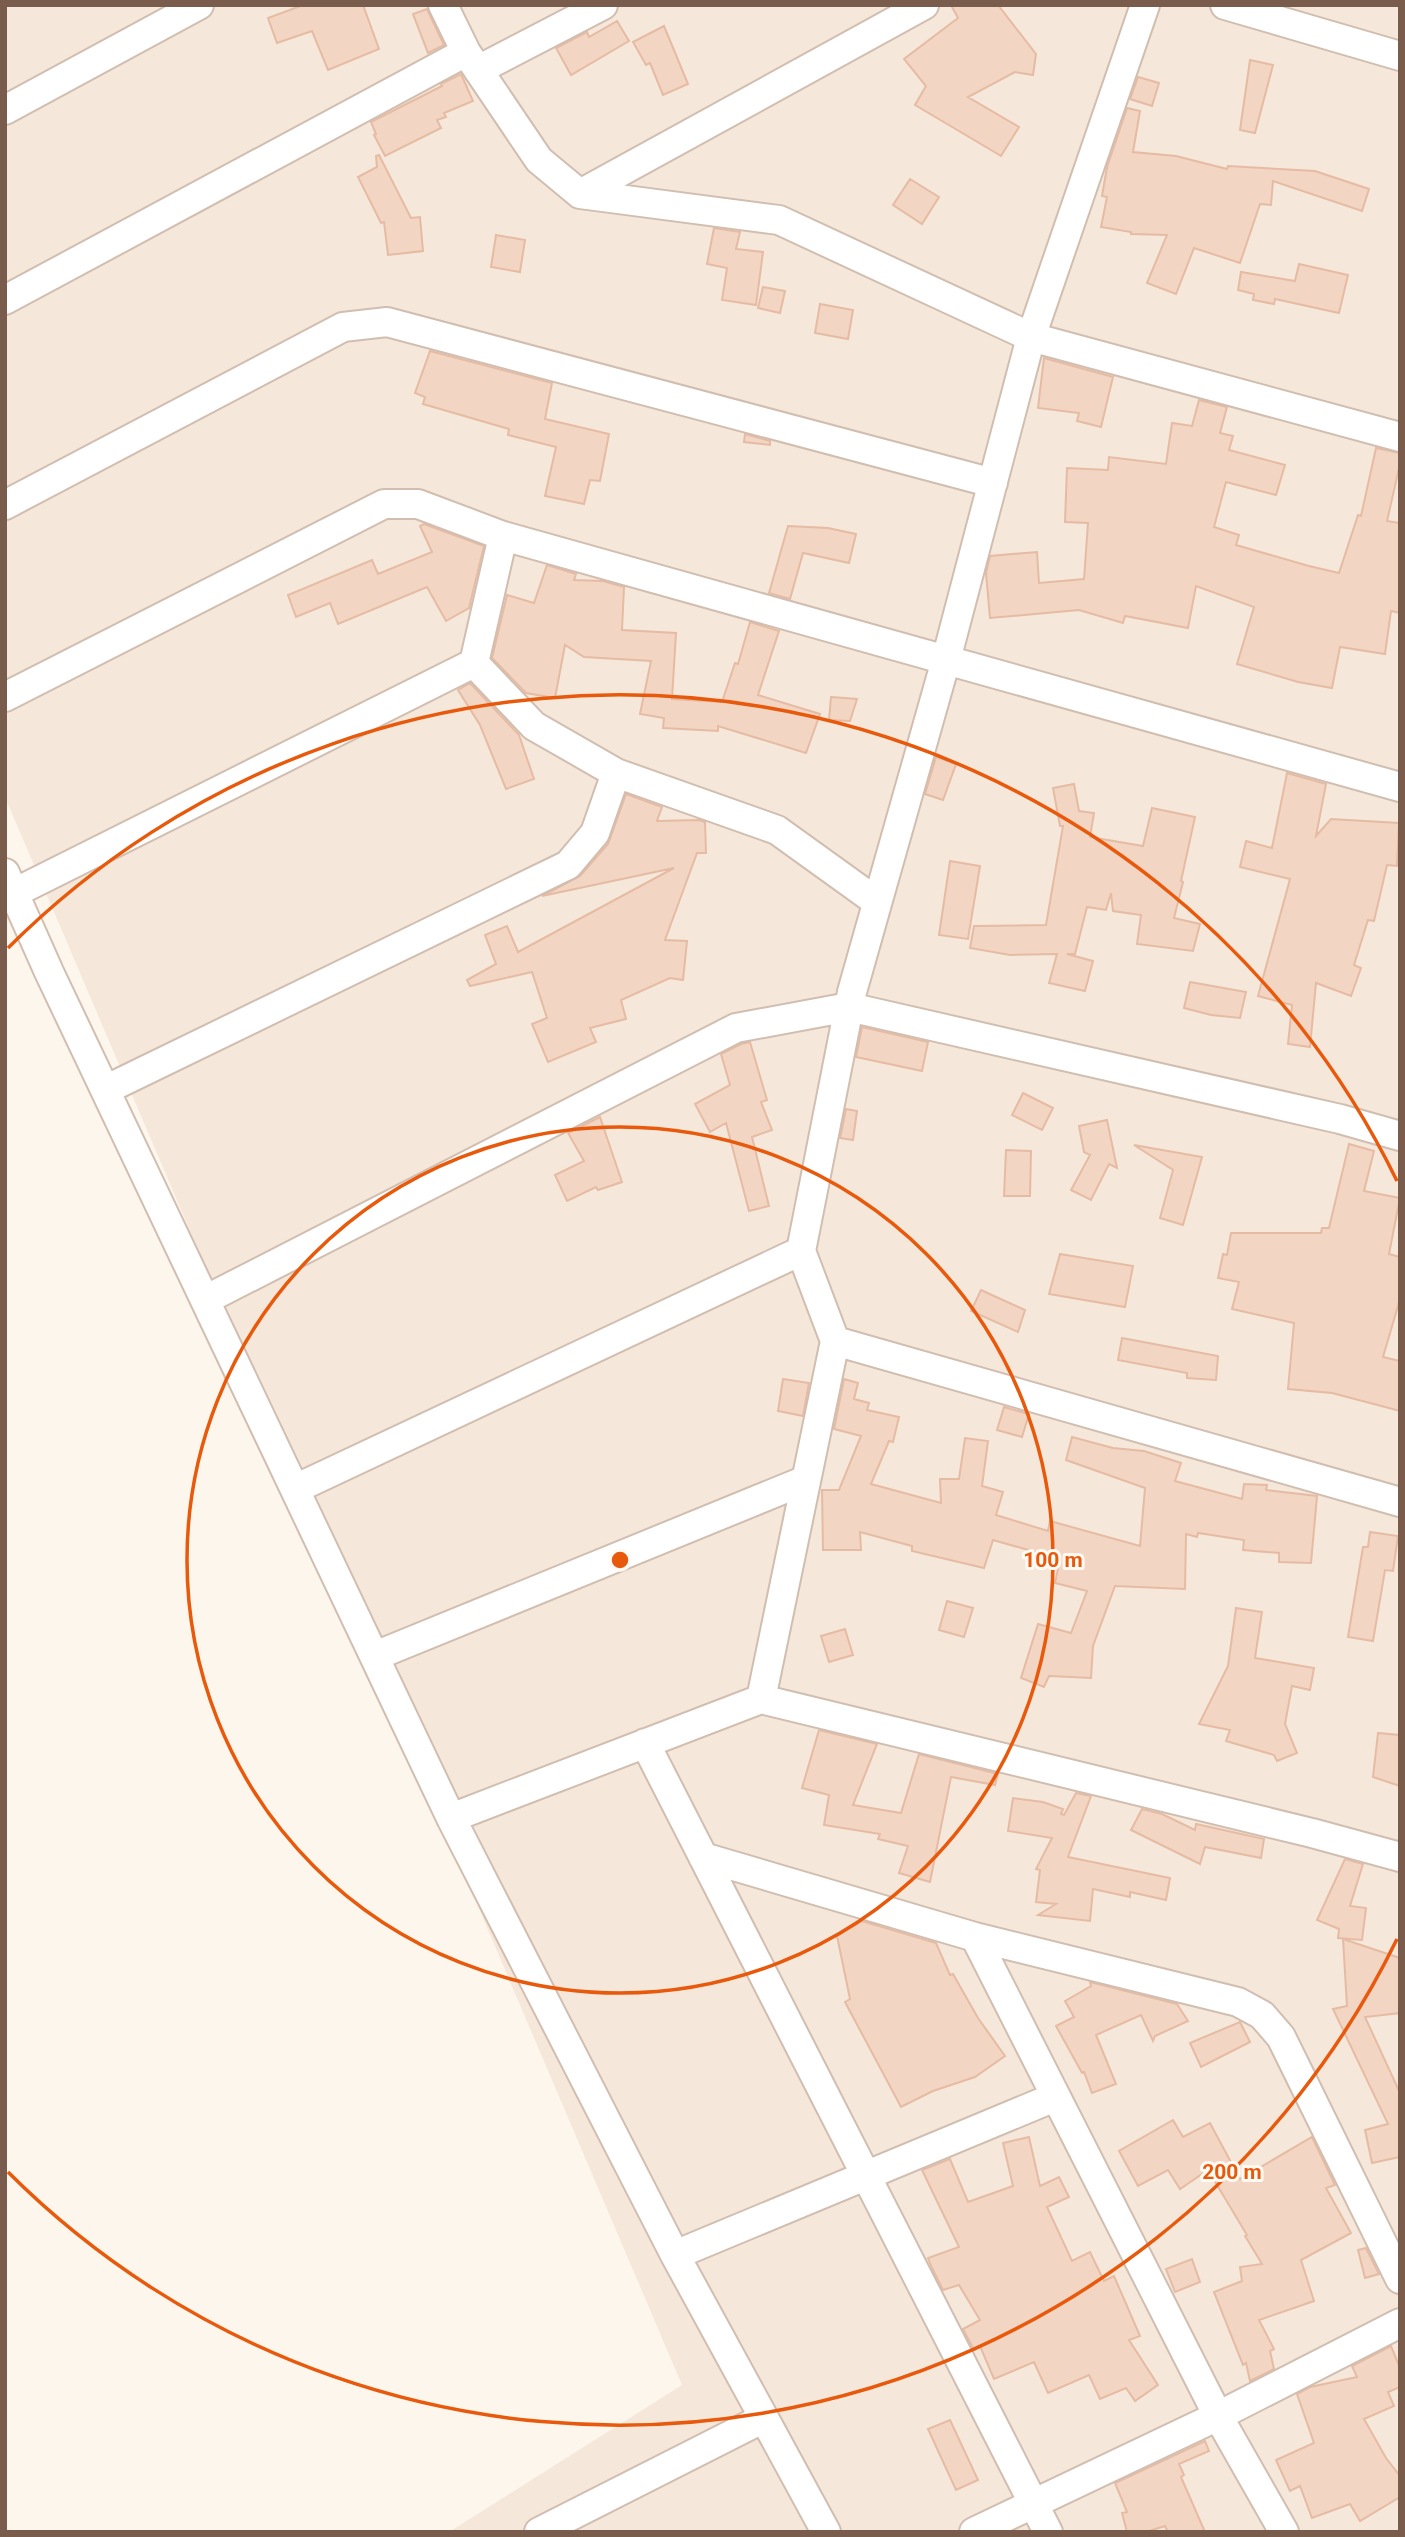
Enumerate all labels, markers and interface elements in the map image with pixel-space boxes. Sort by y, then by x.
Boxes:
centre of rings [608,1548,632,1572]
text: 100 m [1023,1548,1083,1572]
text: 200 m [1202,2160,1262,2184]

